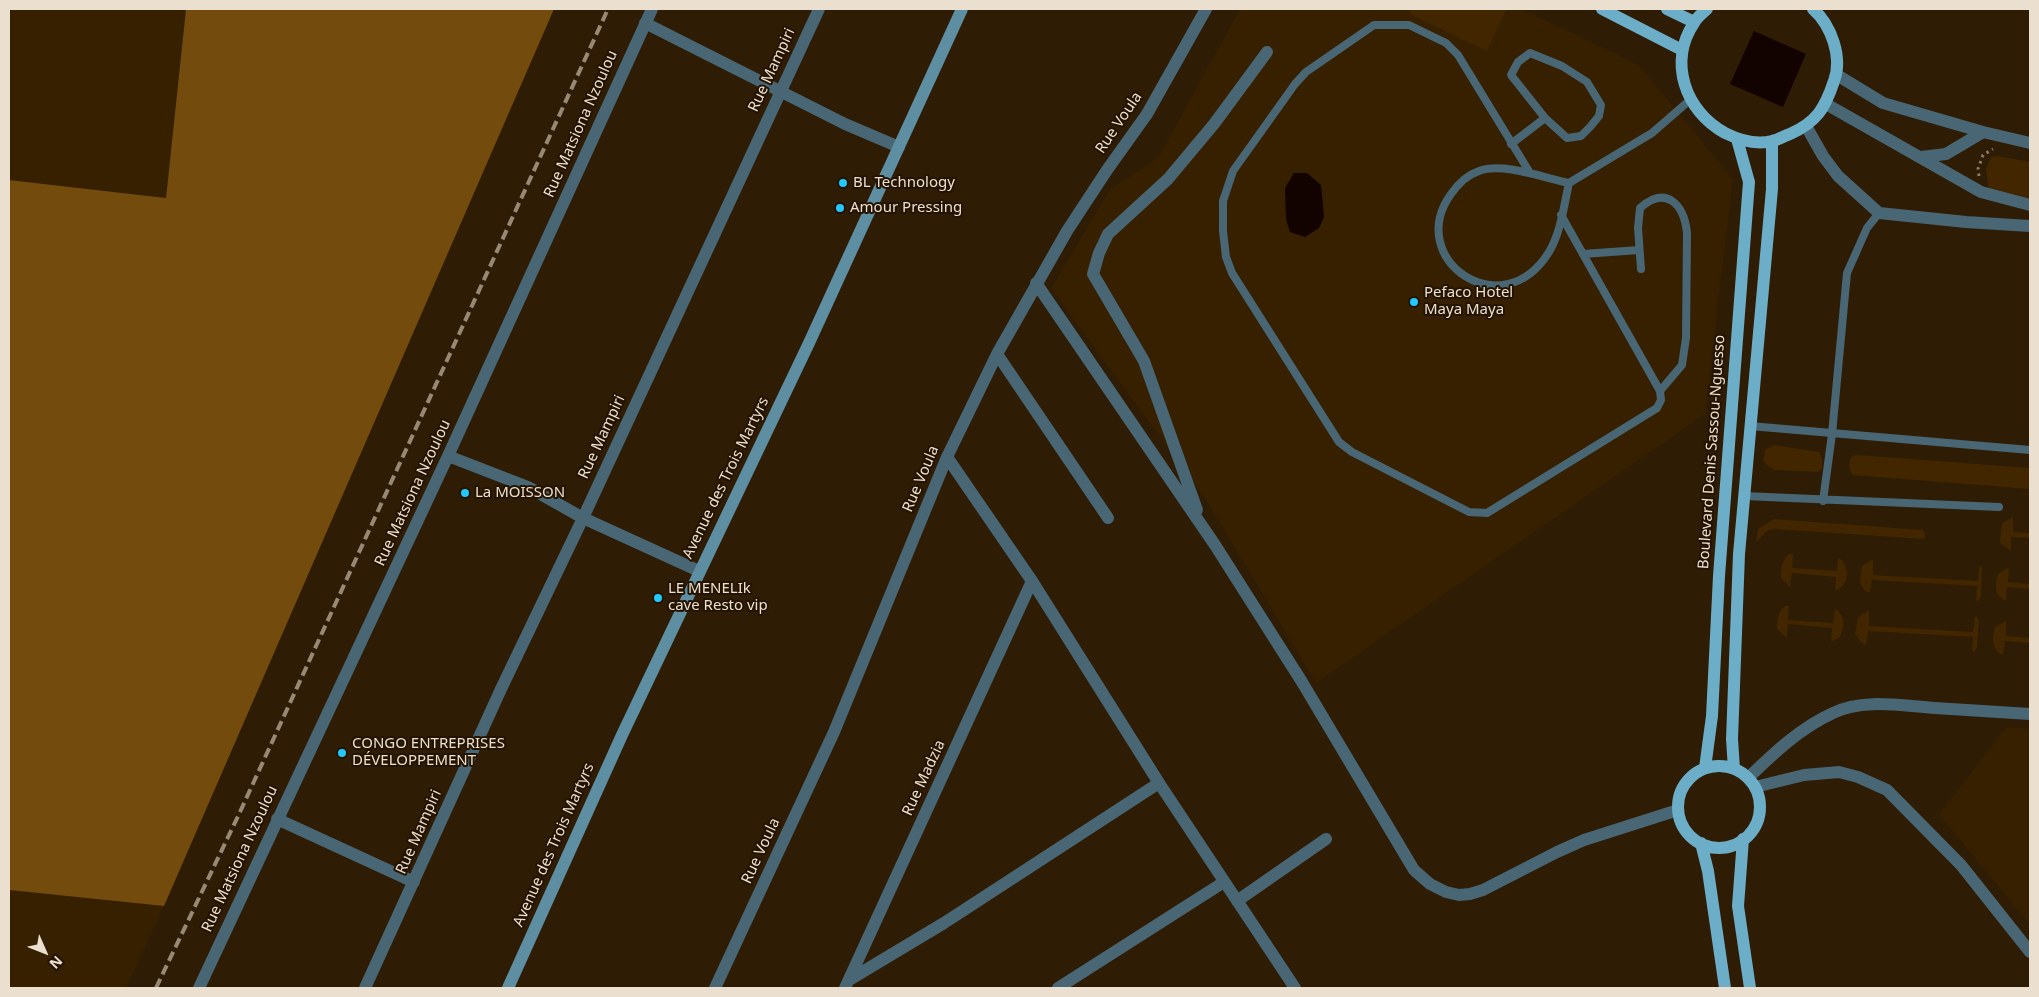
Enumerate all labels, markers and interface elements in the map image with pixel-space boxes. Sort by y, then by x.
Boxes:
street label: Rue Mampiri [745,25,799,115]
street label: Rue Matsiona Nzoulou [540,48,622,200]
street label: Rue Voula [1092,89,1146,157]
place label: BL Technology [853,174,955,192]
marker: BL Technology [837,177,849,189]
place label: Amour Pressing [850,199,962,217]
marker: Amour Pressing [834,202,846,214]
place label: Pefaco Hotel Maya Maya [1424,284,1513,319]
marker: Pefaco Hotel Maya Maya [1408,296,1420,308]
street label: Boulevard Denis Sassou-Nguesso [1695,334,1729,570]
street label: Rue Mampiri [575,392,629,482]
street label: Avenue des Trois Martyrs [679,394,773,562]
street label: Rue Matsiona Nzoulou [371,417,455,569]
street label: Rue Voula [899,443,943,515]
place label: La MOISSON [475,484,565,502]
marker: La MOISSON [459,487,471,499]
place label: LE MENELIk cave Resto vip [668,580,768,615]
marker: LE MENELIk cave Resto vip [652,592,664,604]
place label: CONGO ENTREPRISES DÉVELOPPEMENT [352,735,505,770]
street label: Rue Madzia [899,737,949,819]
marker: CONGO ENTREPRISES DÉVELOPPEMENT [336,747,348,759]
street label: Avenue des Trois Martyrs [510,760,598,930]
street label: Rue Matsiona Nzoulou [198,783,282,935]
street label: Rue Mampiri [392,787,446,877]
street label: Rue Voula [738,815,784,887]
north arrow [20,927,70,977]
text: N [45,952,67,973]

